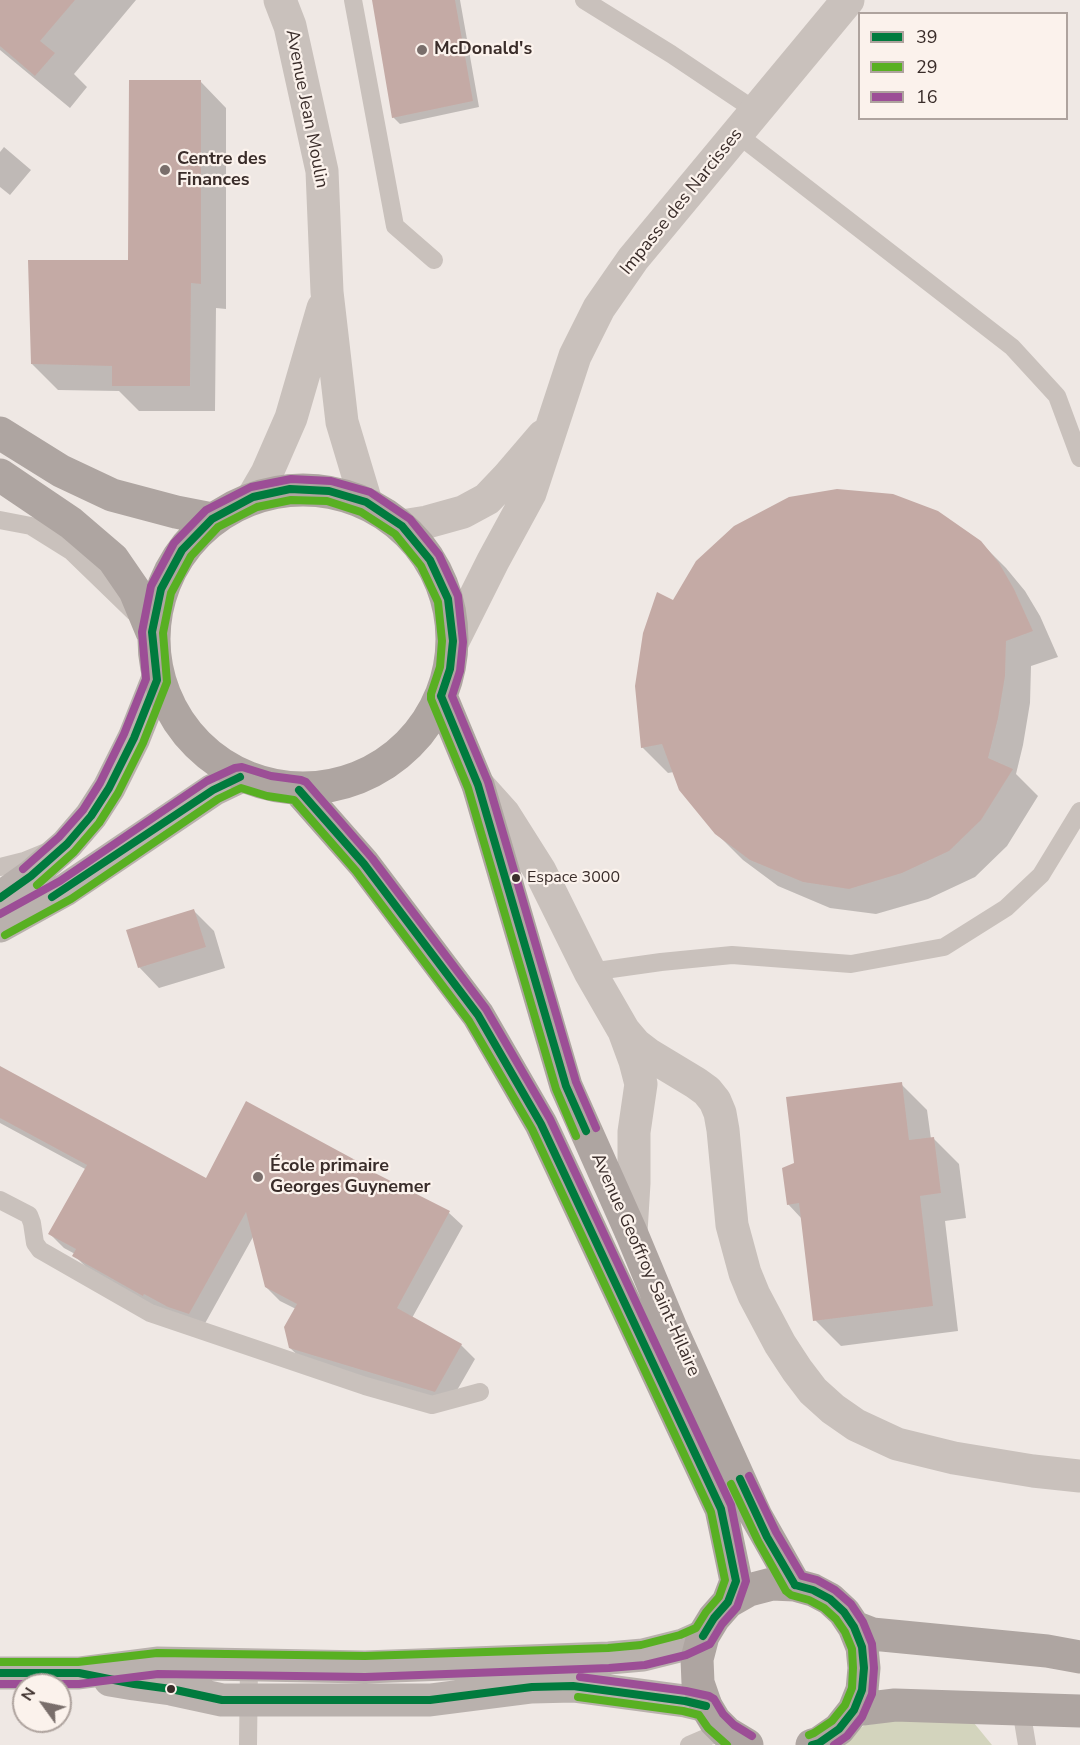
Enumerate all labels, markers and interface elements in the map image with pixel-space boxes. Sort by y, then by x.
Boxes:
legend [858,12,1068,120]
text: 39 [916,25,938,49]
street label: Avenue Jean Moulin [280,28,332,190]
place label: McDonald's [434,39,532,61]
marker: McDonald's [415,43,429,57]
text: 29 [916,55,938,79]
text: 16 [916,85,938,109]
street label: Impasse des Narcisses [616,124,748,280]
place label: Centre des Finances [177,149,267,192]
marker: Centre des Finances [158,163,172,177]
place label: Espace 3000 [527,868,620,888]
marker: Espace 3000 [510,872,522,884]
street label: Avenue Geoffroy Saint-Hilaire [586,1150,704,1380]
place label: École primaire Georges Guynemer [270,1156,431,1198]
marker: École primaire Georges Guynemer [251,1170,265,1184]
north arrow [12,1673,72,1733]
text: N [16,1683,41,1705]
unlabelled marker [165,1683,177,1695]

